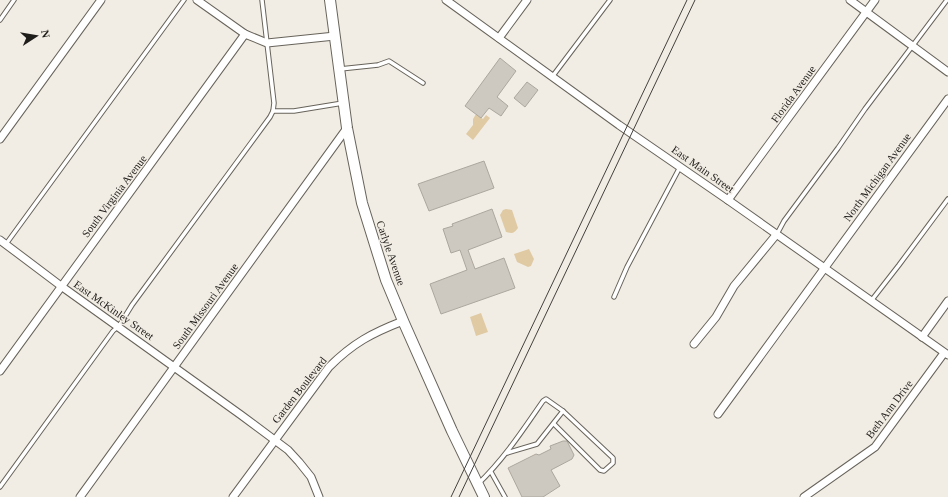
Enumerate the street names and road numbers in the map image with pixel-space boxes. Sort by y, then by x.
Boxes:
street label: Florida Avenue [768,63,818,125]
street label: North Michigan Avenue [841,130,913,223]
street label: East Main Street [670,143,736,195]
street label: South Virginia Avenue [79,153,149,239]
street label: Carlyle Avenue [374,219,408,287]
street label: South Missouri Avenue [170,261,240,351]
street label: East McKinley Street [72,278,156,342]
street label: Garden Boulevard [269,354,329,426]
street label: Beth Ann Drive [863,377,915,440]

